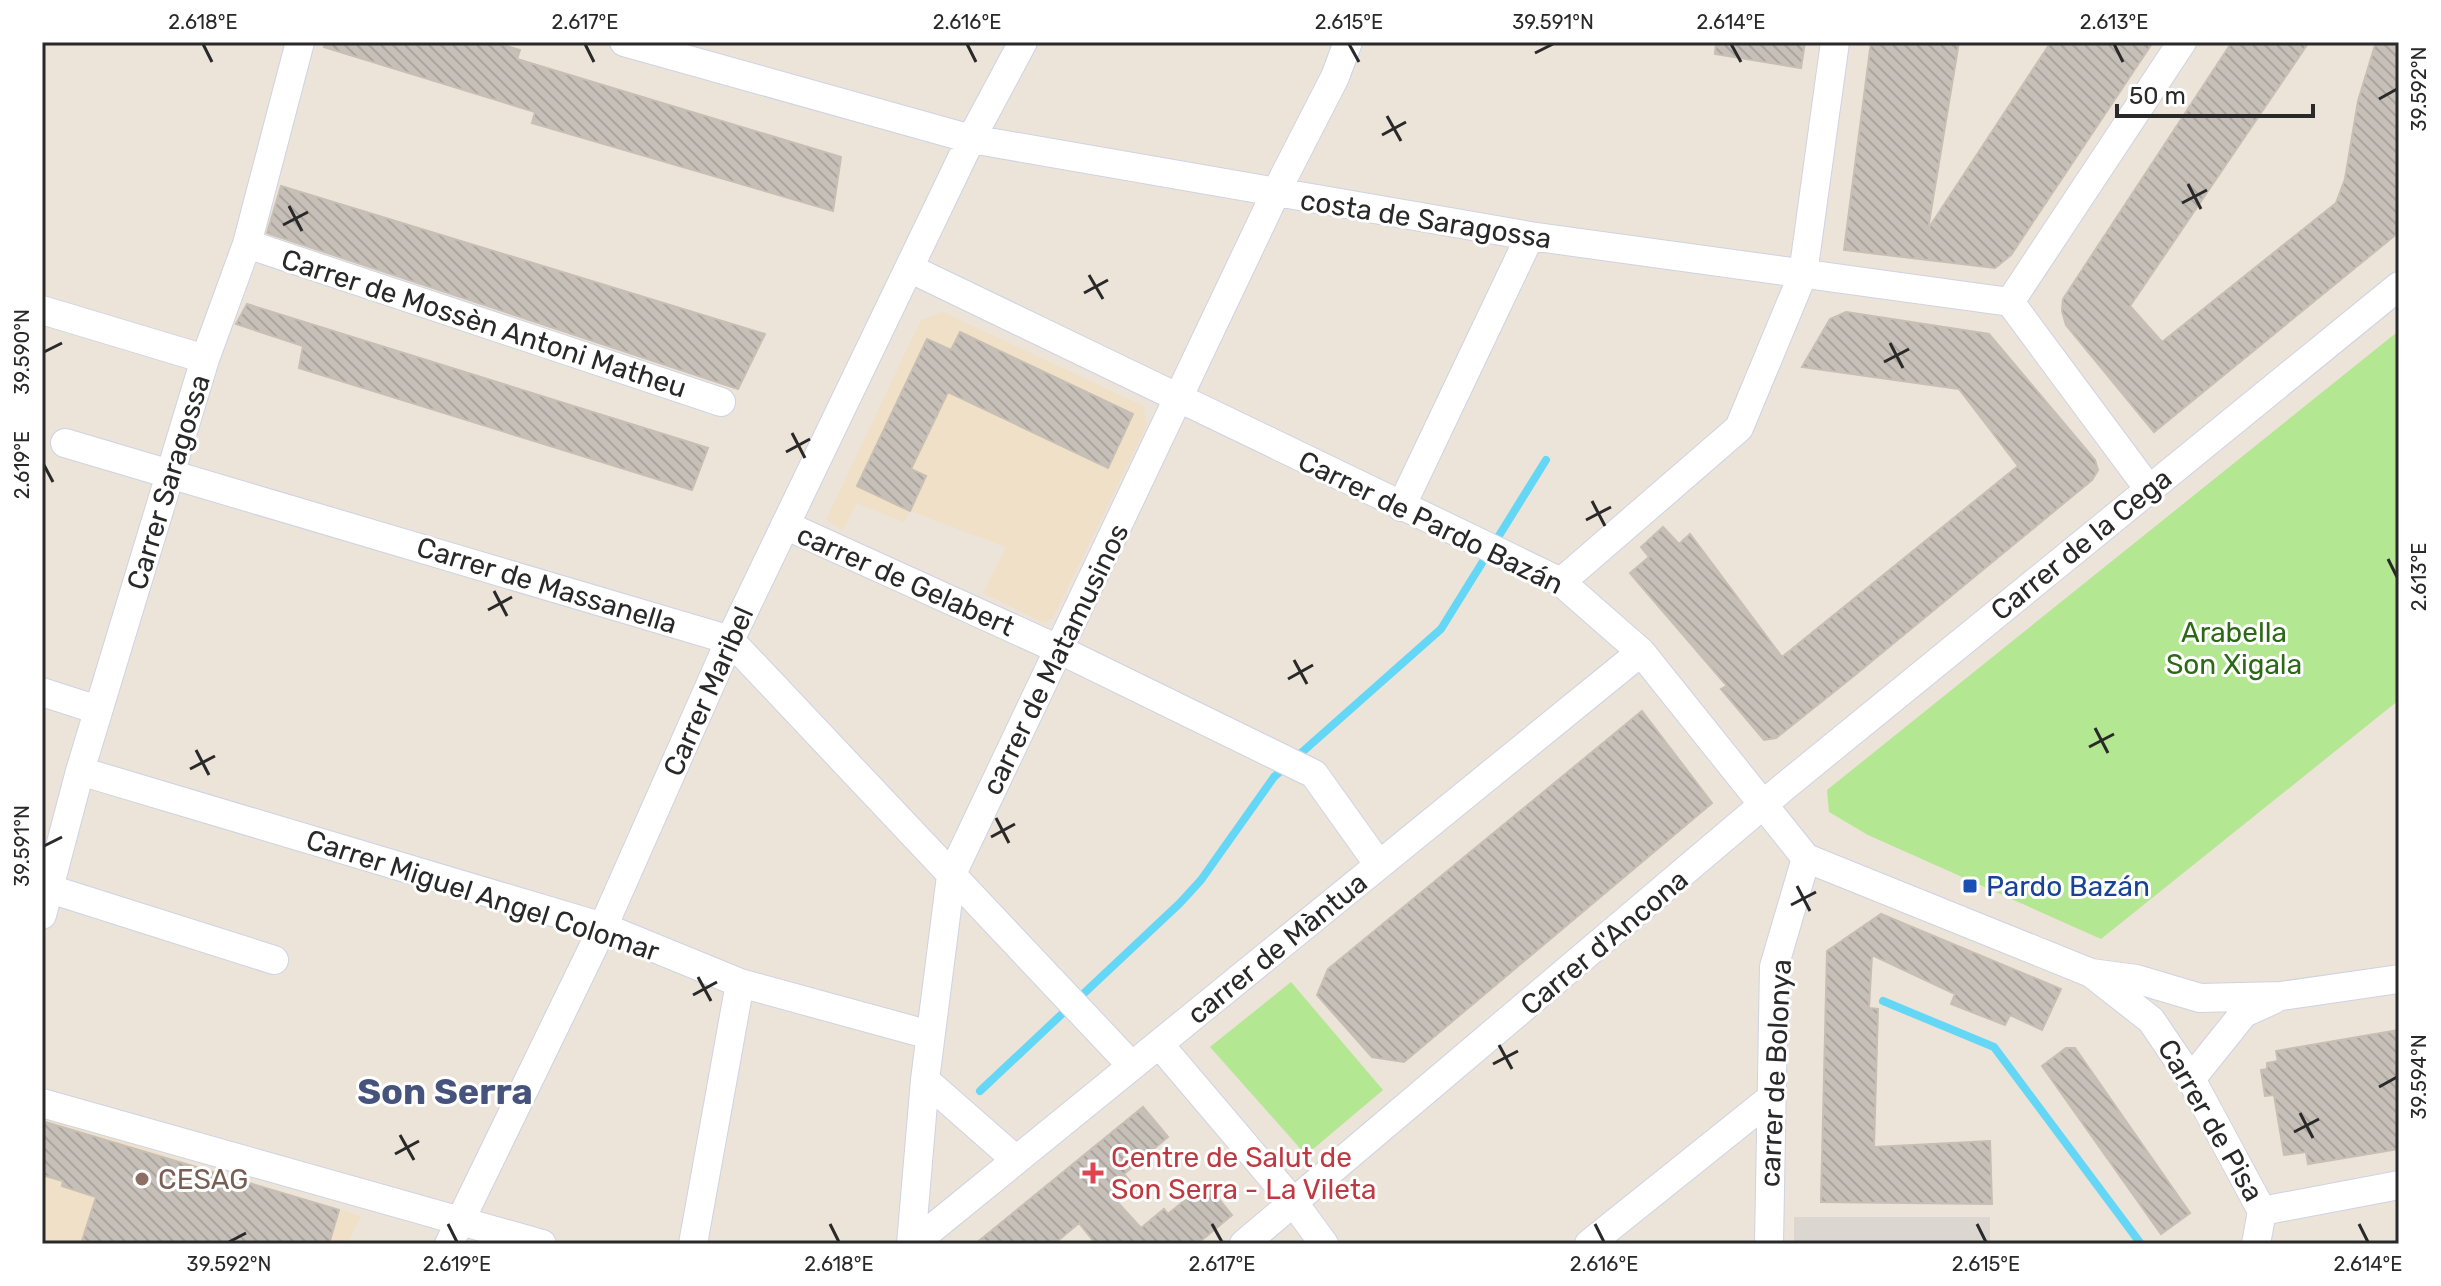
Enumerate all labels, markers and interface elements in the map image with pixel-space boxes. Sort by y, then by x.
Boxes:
text: 2.618°E [168,10,238,34]
text: 2.617°E [552,10,618,34]
text: 2.616°E [933,10,1001,34]
text: 2.615°E [1315,10,1383,34]
text: 39.591°N [1512,10,1594,34]
text: 2.614°E [1697,10,1766,34]
text: 2.613°E [2080,10,2148,34]
text: 39.592°N [2407,47,2431,131]
scale bar [2117,68,2313,118]
text: 50 m [2129,82,2186,110]
street label: costa de Saragossa [1298,183,1554,256]
street label: Carrer de Mossèn Antoni Matheu [277,242,690,405]
text: 39.590°N [10,309,34,395]
street label: Carrer Saragossa [120,371,217,594]
text: 2.619°E [10,431,34,499]
street label: Carrer de Pardo Bazán [1293,444,1569,601]
street label: Carrer de la Cega [1984,462,2178,627]
street label: carrer de Gelabert [792,518,1020,643]
street label: carrer de Matamusinos [975,518,1136,800]
street label: Carrer de Massanella [413,530,681,641]
text: 2.613°E [2407,543,2431,611]
street label: Carrer Maribel [656,601,761,781]
park label: Arabella Son Xigala [2166,616,2302,681]
text: 39.591°N [10,805,34,887]
street label: Carrer Miguel Angel Colomar [302,823,664,968]
street label: Carrer d'Ancona [1514,863,1695,1022]
street label: carrer de Màntua [1181,866,1374,1031]
place label: Pardo Bazán [1986,870,2150,903]
marker: Pardo Bazán [1961,877,1979,895]
street label: carrer de Bolonya [1753,958,1798,1188]
street label: Carrer de Pisa [2151,1033,2270,1207]
text: 39.594°N [2407,1034,2431,1120]
district label: Son Serra [357,1070,533,1113]
place label: Centre de Salut de Son Serra - La Vileta [1111,1141,1376,1206]
marker: Centre de Salut de Son Serra - La Vileta [1082,1162,1104,1184]
place label: CESAG [158,1163,248,1196]
marker: CESAG [133,1170,151,1188]
text: 39.592°N [187,1252,271,1276]
text: 2.619°E [423,1252,491,1276]
text: 2.618°E [804,1252,874,1276]
text: 2.617°E [1189,1252,1255,1276]
text: 2.616°E [1570,1252,1638,1276]
text: 2.615°E [1952,1252,2020,1276]
text: 2.614°E [2334,1252,2403,1276]

